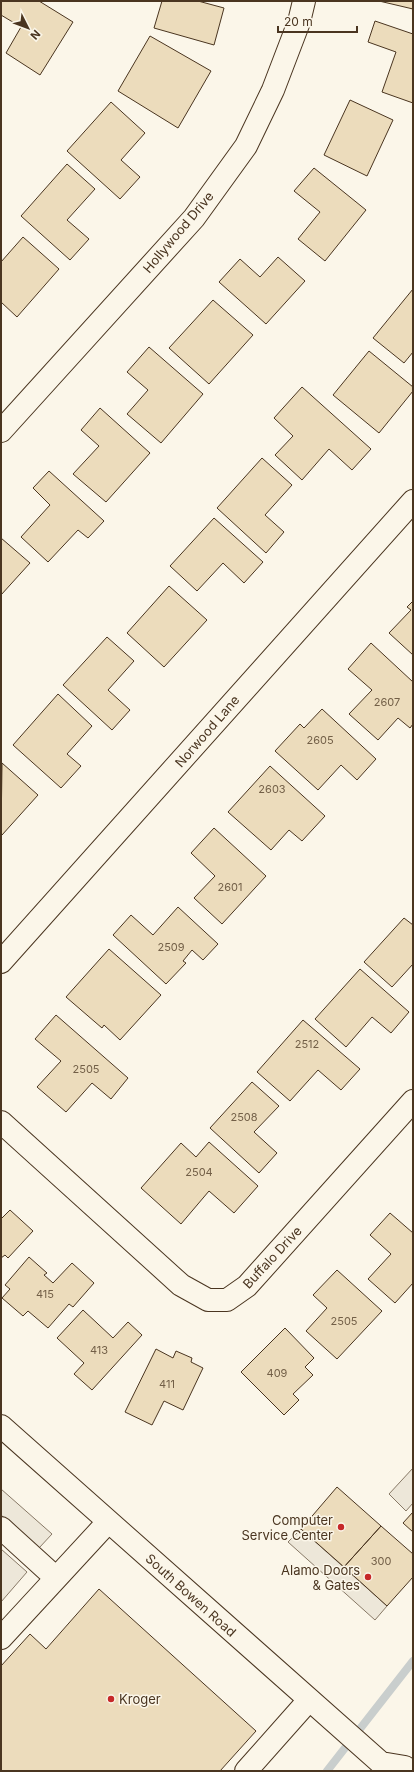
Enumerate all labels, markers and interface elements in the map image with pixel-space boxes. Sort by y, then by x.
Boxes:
north arrow [8,8,48,48]
scale bar [278,8,357,34]
text: 20 m [284,14,313,29]
text: N [27,27,43,42]
street label: Hollywood Drive [139,188,217,276]
street label: Norwood Lane [171,692,243,770]
house number: 2607 [374,695,400,709]
house number: 2605 [306,733,334,747]
house number: 2603 [258,782,286,796]
house number: 2601 [218,880,242,894]
house number: 2509 [157,940,185,954]
house number: 2512 [295,1037,319,1051]
house number: 2505 [72,1062,100,1076]
house number: 2508 [230,1110,258,1124]
house number: 2504 [185,1165,213,1179]
street label: Buffalo Drive [239,1223,305,1291]
house number: 415 [36,1287,54,1301]
house number: 2505 [330,1314,358,1328]
house number: 413 [90,1343,108,1357]
house number: 409 [267,1366,288,1380]
house number: 411 [159,1377,175,1391]
place label: Computer Service Center [242,1512,333,1543]
marker: Computer Service Center [336,1522,346,1532]
street label: South Bowen Road [142,1550,240,1640]
house number: 300 [371,1554,391,1568]
place label: Alamo Doors & Gates [281,1562,360,1593]
marker: Alamo Doors & Gates [363,1572,373,1582]
place label: Kroger [119,1691,161,1707]
marker: Kroger [106,1694,116,1704]

